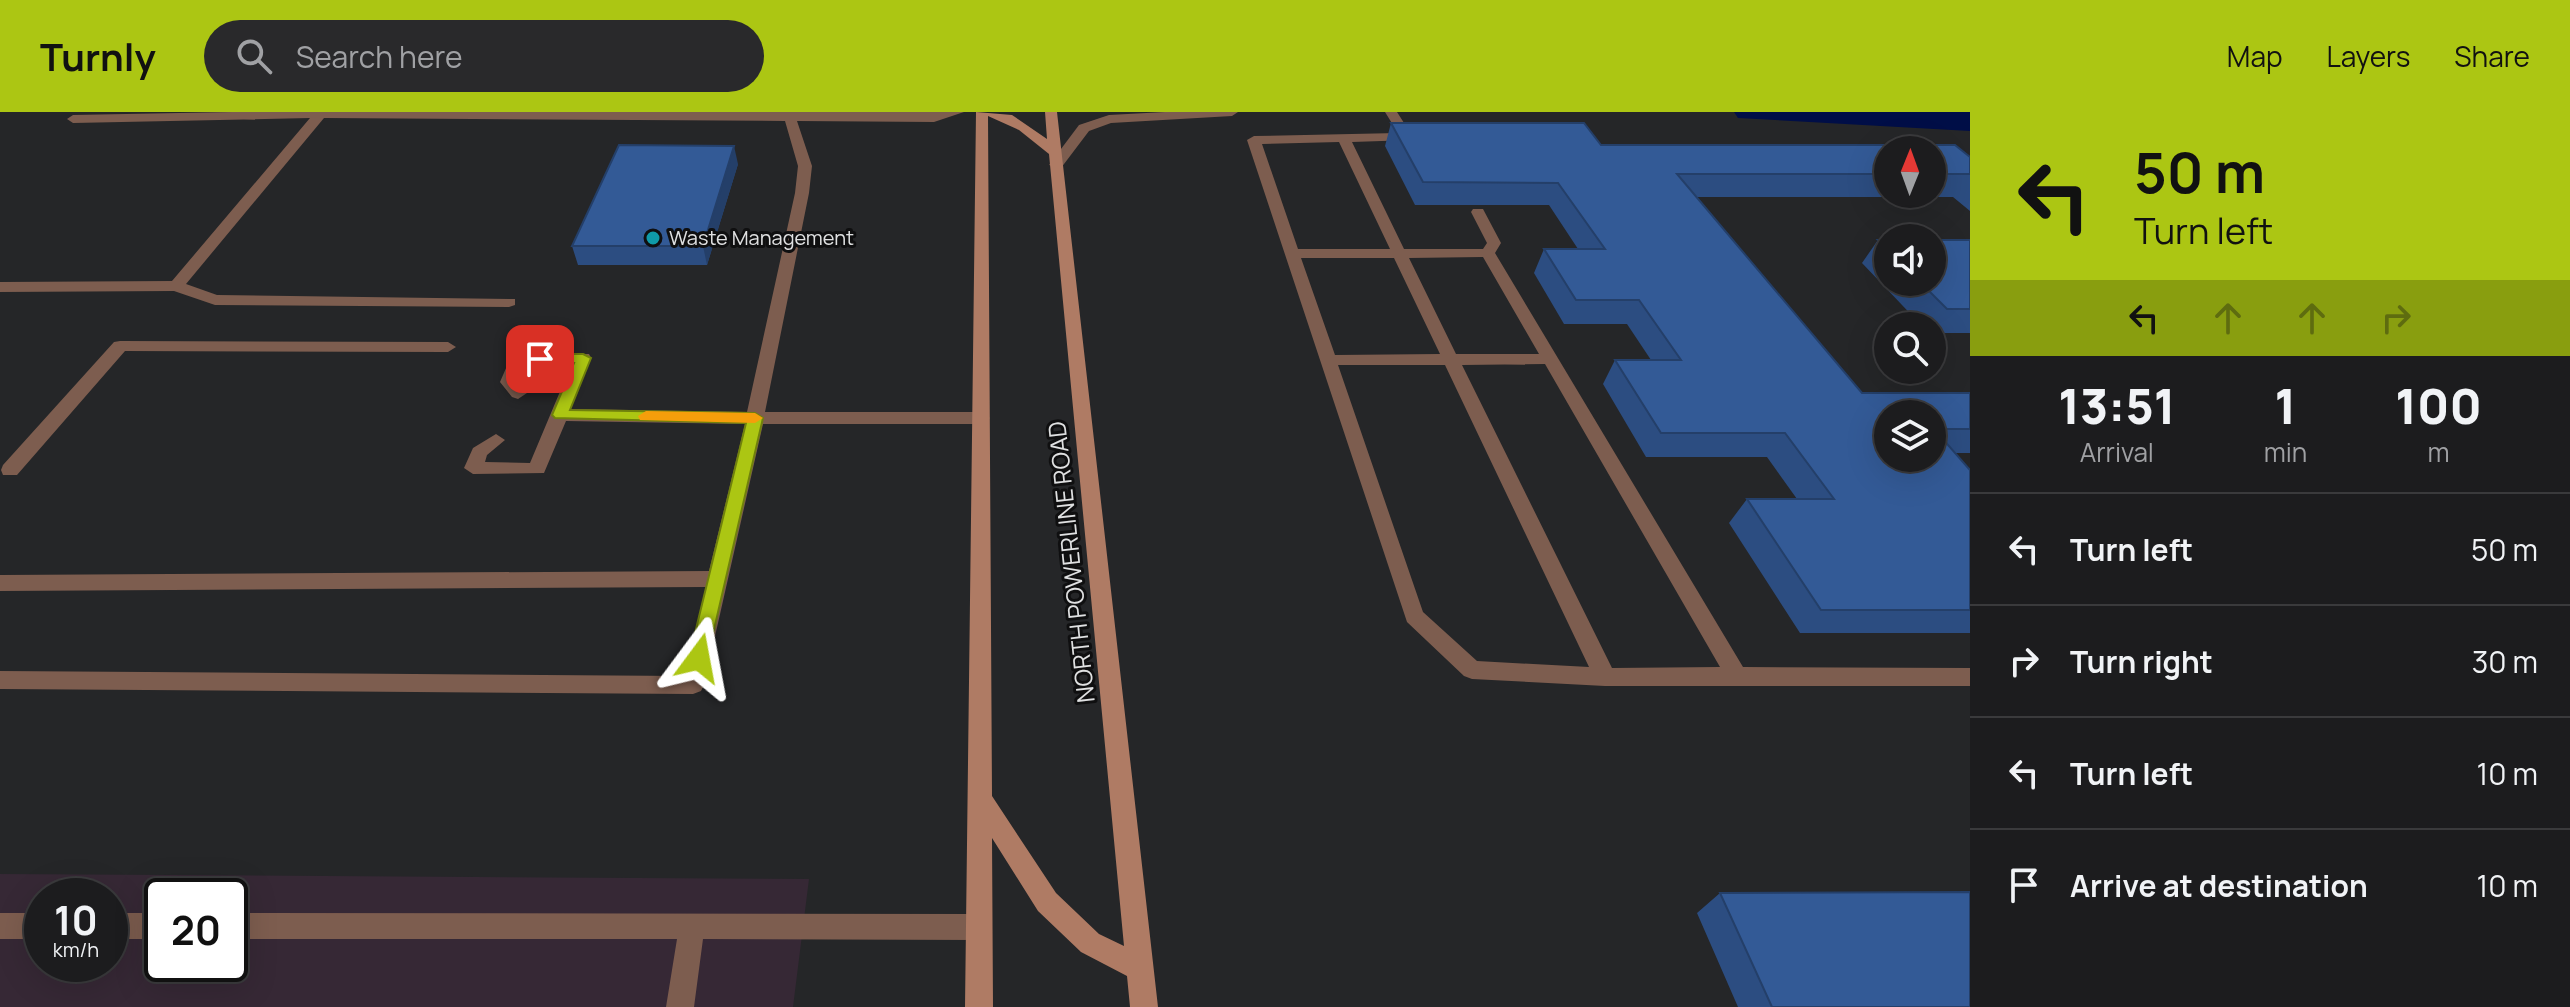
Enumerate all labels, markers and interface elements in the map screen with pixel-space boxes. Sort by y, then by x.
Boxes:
search box [204,20,764,92]
text: Turnly [40,30,156,82]
icon: search [232,34,276,78]
text: Search here [296,36,463,77]
text: Map [2227,37,2283,75]
text: Layers [2327,37,2410,75]
text: Share [2454,37,2530,75]
text: 50 m [2134,133,2265,210]
north arrow [1874,136,1946,208]
map controls [1874,136,1946,472]
icon: left [2002,144,2106,248]
text: Turn left [2134,206,2273,255]
place label: Waste Management [669,224,854,251]
button: sound [1874,224,1946,296]
marker: Waste Management [644,229,662,247]
icon: left [2122,296,2166,340]
icon: ahead [2206,296,2250,340]
icon: ahead [2290,296,2334,340]
icon: right [2374,296,2418,340]
button: search [1874,312,1946,384]
pin [506,325,574,393]
icon: arrive [518,337,562,381]
text: 13:51 [2058,373,2176,438]
text: 1 [2275,373,2296,438]
text: 100 [2395,373,2482,438]
button: layers [1874,400,1946,472]
street label: NORTH POWERLINE ROAD [1039,420,1102,705]
text: Arrival [2080,434,2154,470]
text: min [2264,434,2307,470]
text: m [2428,434,2450,470]
icon: left [2002,527,2046,571]
text: Turn left [2070,529,2193,570]
text: 50 m [2471,529,2538,570]
position arrow [657,616,741,700]
icon: right [2002,639,2046,683]
text: Turn right [2070,641,2213,682]
text: 30 m [2472,641,2538,682]
icon: left [2002,751,2046,795]
text: Turn left [2070,753,2193,794]
text: 10 m [2477,753,2538,794]
icon: arrive [2002,863,2046,907]
text: Arrive at destination [2070,865,2368,906]
text: 10 m [2477,865,2538,906]
speed limit sign: 20 [144,878,248,982]
text: 10 [54,892,98,947]
text: km/h [53,936,99,963]

